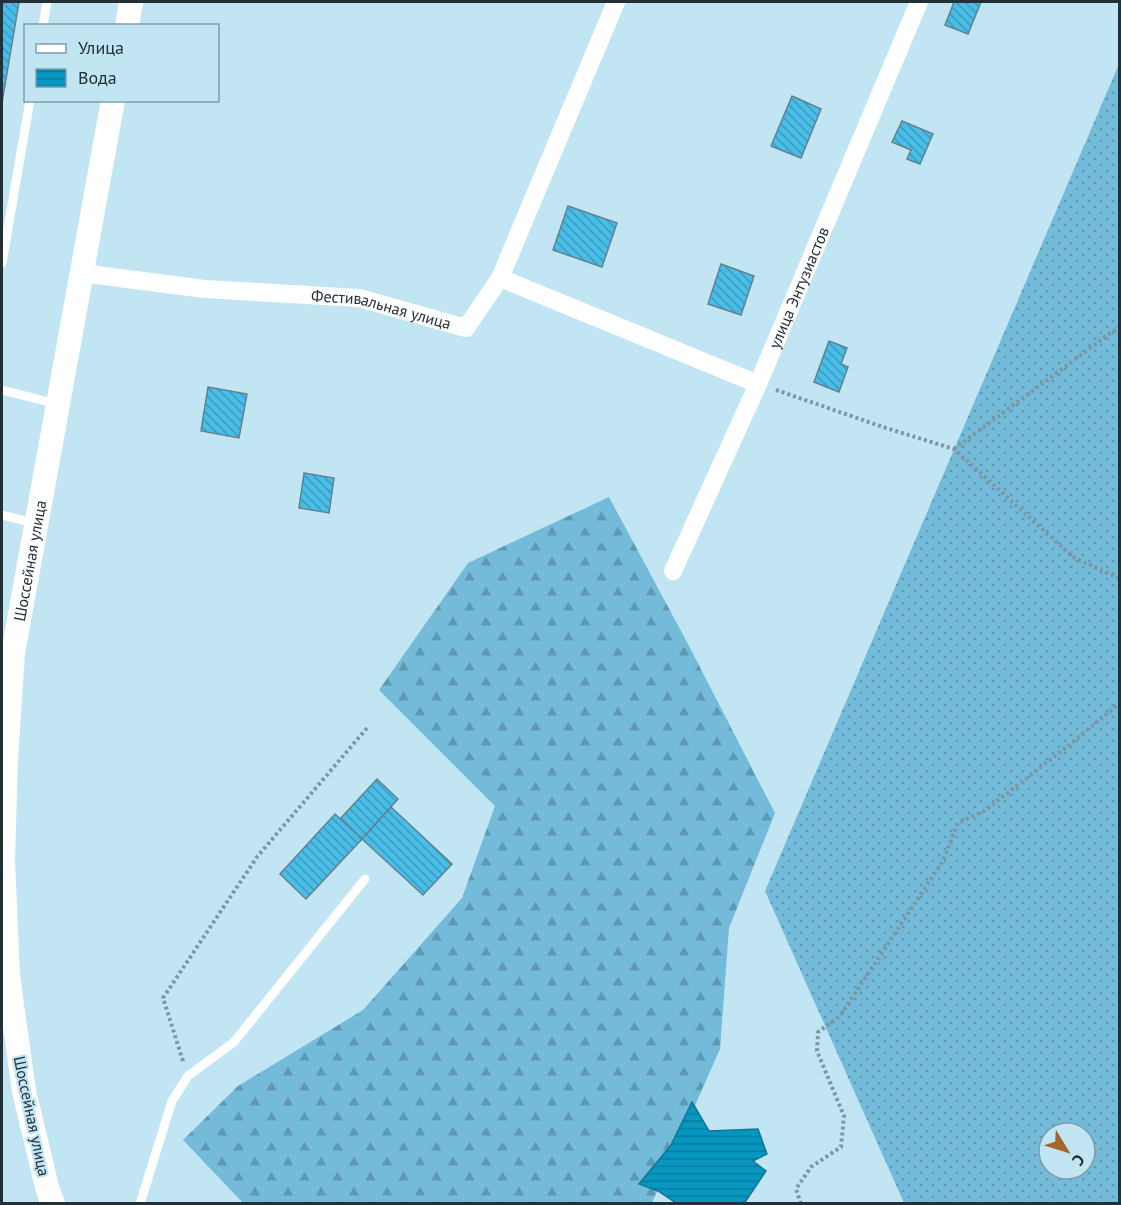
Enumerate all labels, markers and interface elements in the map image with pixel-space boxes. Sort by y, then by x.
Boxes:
legend [24,24,219,102]
text: Улица [78,36,124,59]
text: Вода [78,66,117,89]
street label: улица Энтузиастов [764,224,833,351]
street label: Фестивальная улица [311,285,453,333]
street label: Шоссейная улица [9,499,50,623]
street label: Шоссейная улица [10,1054,54,1178]
north arrow [1037,1121,1097,1181]
text: С [1068,1151,1089,1170]

